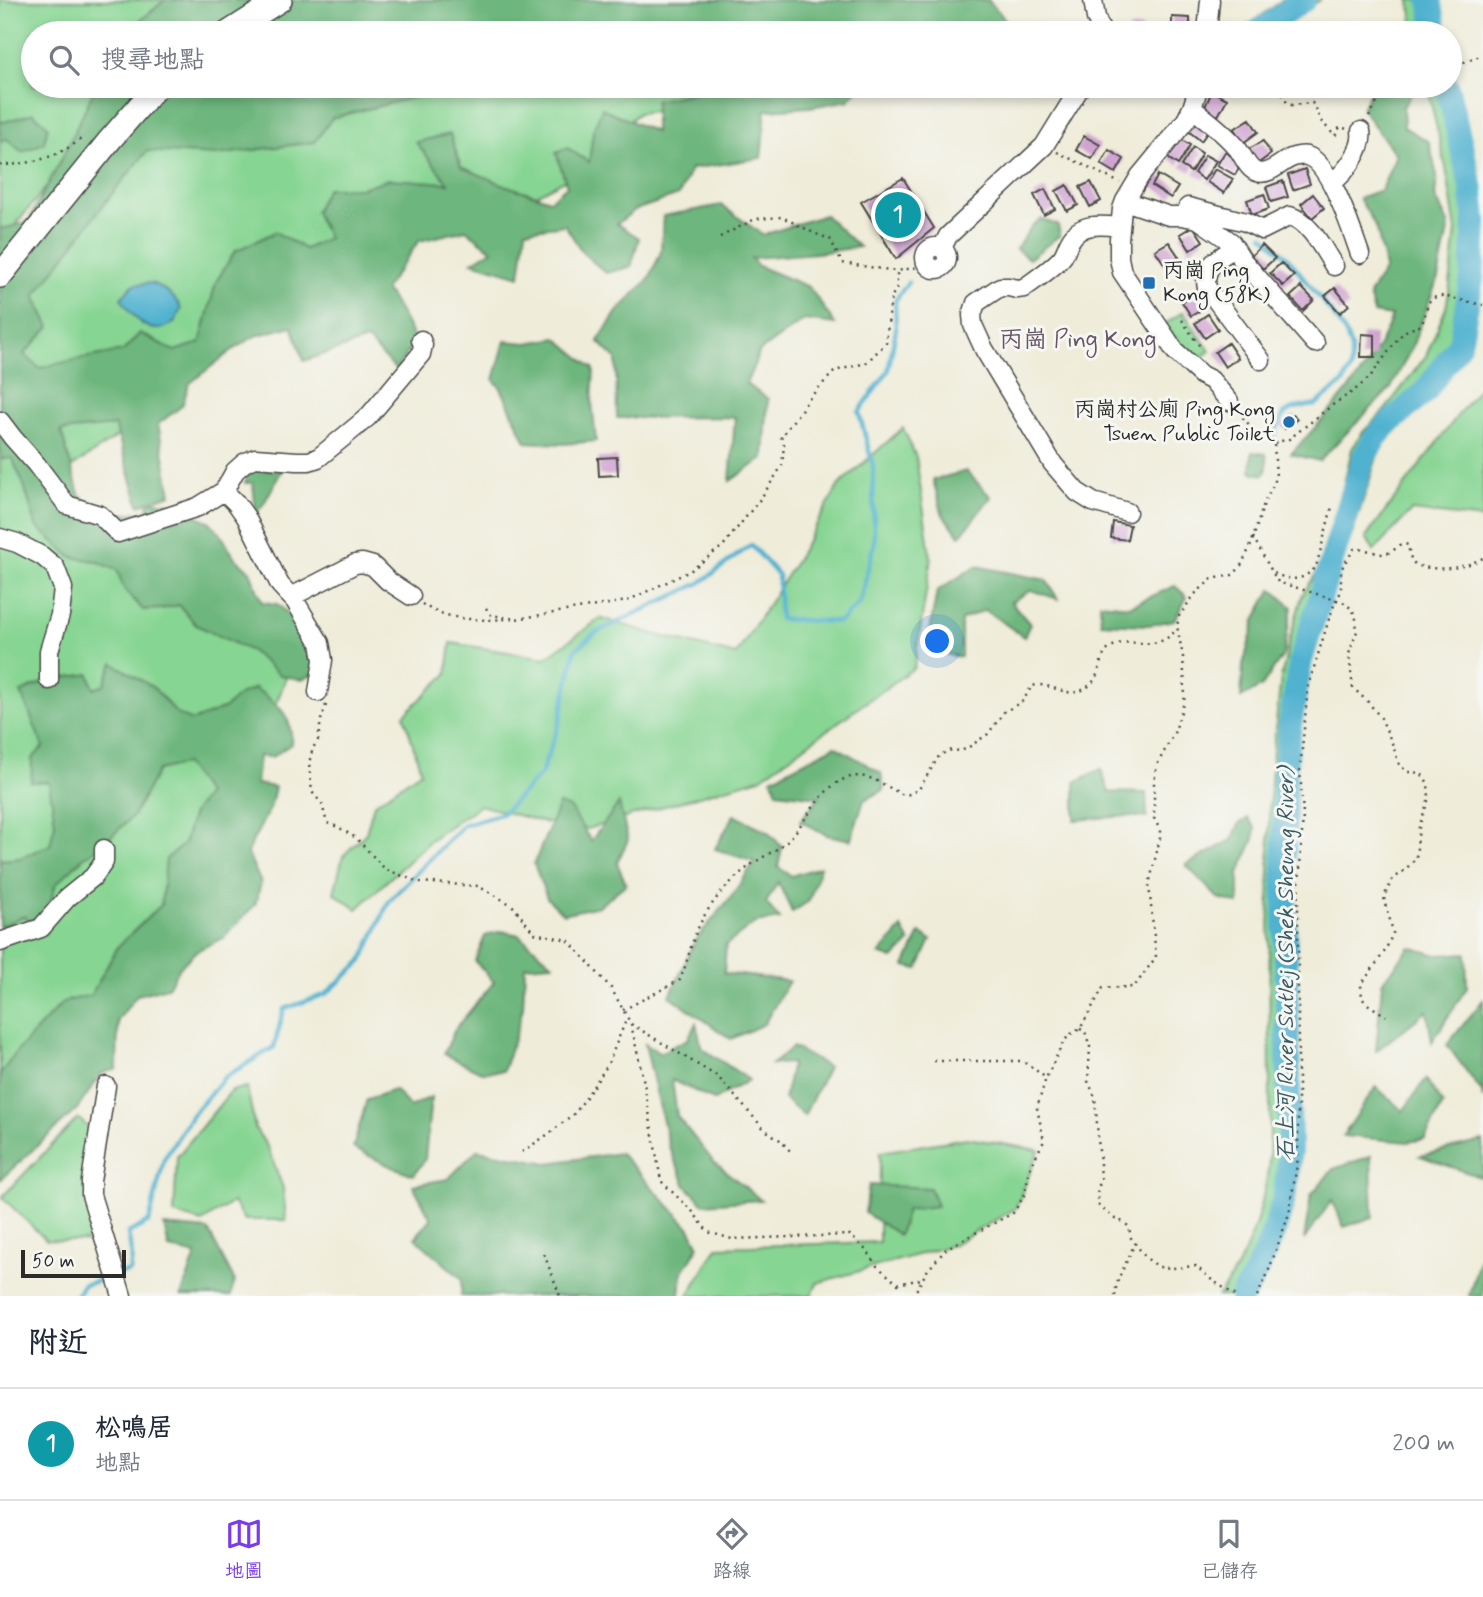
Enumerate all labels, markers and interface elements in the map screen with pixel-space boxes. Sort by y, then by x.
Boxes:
search box [21,21,1462,98]
icon: search [45,41,83,79]
text: 搜尋地點 [101,44,205,78]
pin: 1 [875,189,921,241]
place label: 丙崗 Ping Kong (58K) [1163,257,1270,310]
marker: 丙崗 Ping Kong (58K) [1141,275,1157,291]
district label: 丙崗 Ping Kong [999,325,1157,358]
place label: 丙崗村公廁 Ping Kong Tsuen Public Toilet [1074,396,1276,448]
marker: 丙崗村公廁 Ping Kong Tsuen Public Toilet [1281,414,1297,430]
your location [920,624,954,658]
water label: 石上河 River Sutlej (Shek Sheung River) [1272,764,1302,1161]
scale bar [21,1247,126,1279]
text: 50 m [32,1249,75,1274]
text: 附近 [28,1324,88,1363]
text: 松鳴居 [95,1412,173,1446]
text: 1 [46,1429,56,1459]
text: 200 m [1392,1429,1455,1459]
text: 地點 [95,1449,141,1479]
tab: 地圖 [225,1515,263,1584]
tab: 路線 [713,1515,751,1584]
tab: 已儲存 [1201,1515,1258,1584]

